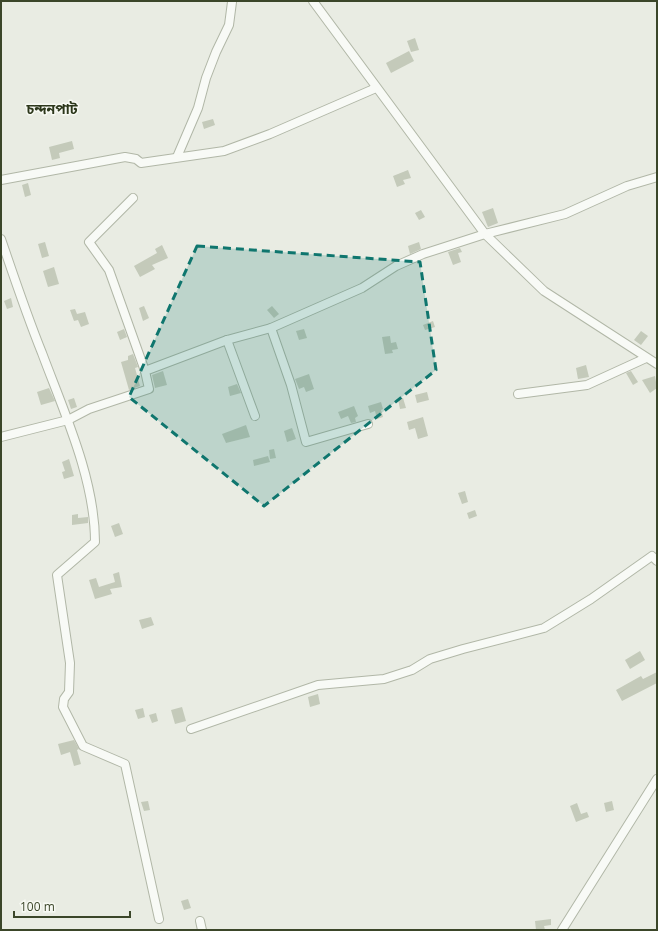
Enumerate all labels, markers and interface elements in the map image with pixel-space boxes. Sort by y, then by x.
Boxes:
district label: চন্দনপাট [26,99,78,118]
scale bar [14,893,130,919]
text: 100 m [20,898,55,915]

